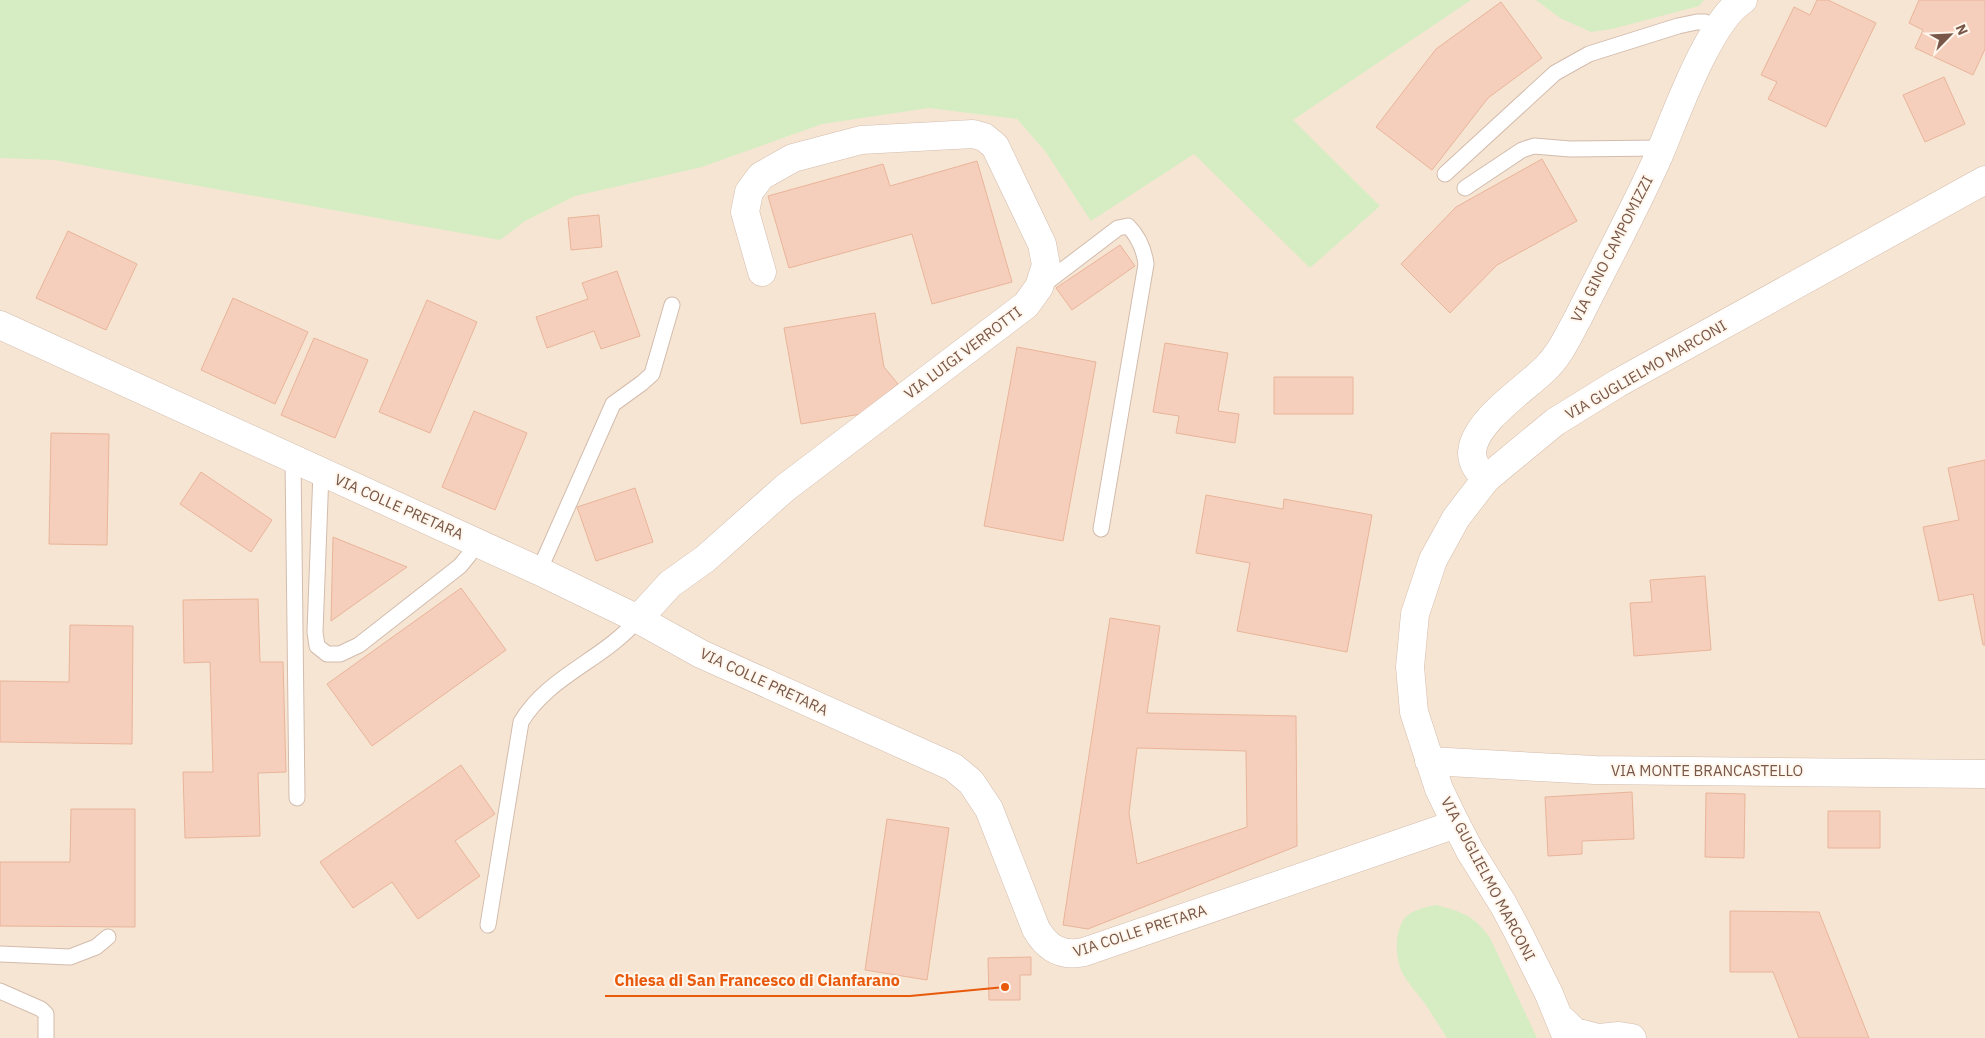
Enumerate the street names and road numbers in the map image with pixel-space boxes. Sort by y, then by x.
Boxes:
street label: VIA GINO CAMPOMIZZI [1566,172,1657,325]
street label: VIA LUIGI VERROTTI [900,302,1025,403]
street label: VIA GUGLIELMO MARCONI [1562,316,1730,424]
street label: VIA COLLE PRETARA [332,470,467,544]
street label: VIA COLLE PRETARA [697,644,832,720]
street label: VIA MONTE BRANCASTELLO [1611,761,1803,780]
street label: VIA GUGLIELMO MARCONI [1437,794,1540,964]
street label: VIA COLLE PRETARA [1071,900,1209,961]

